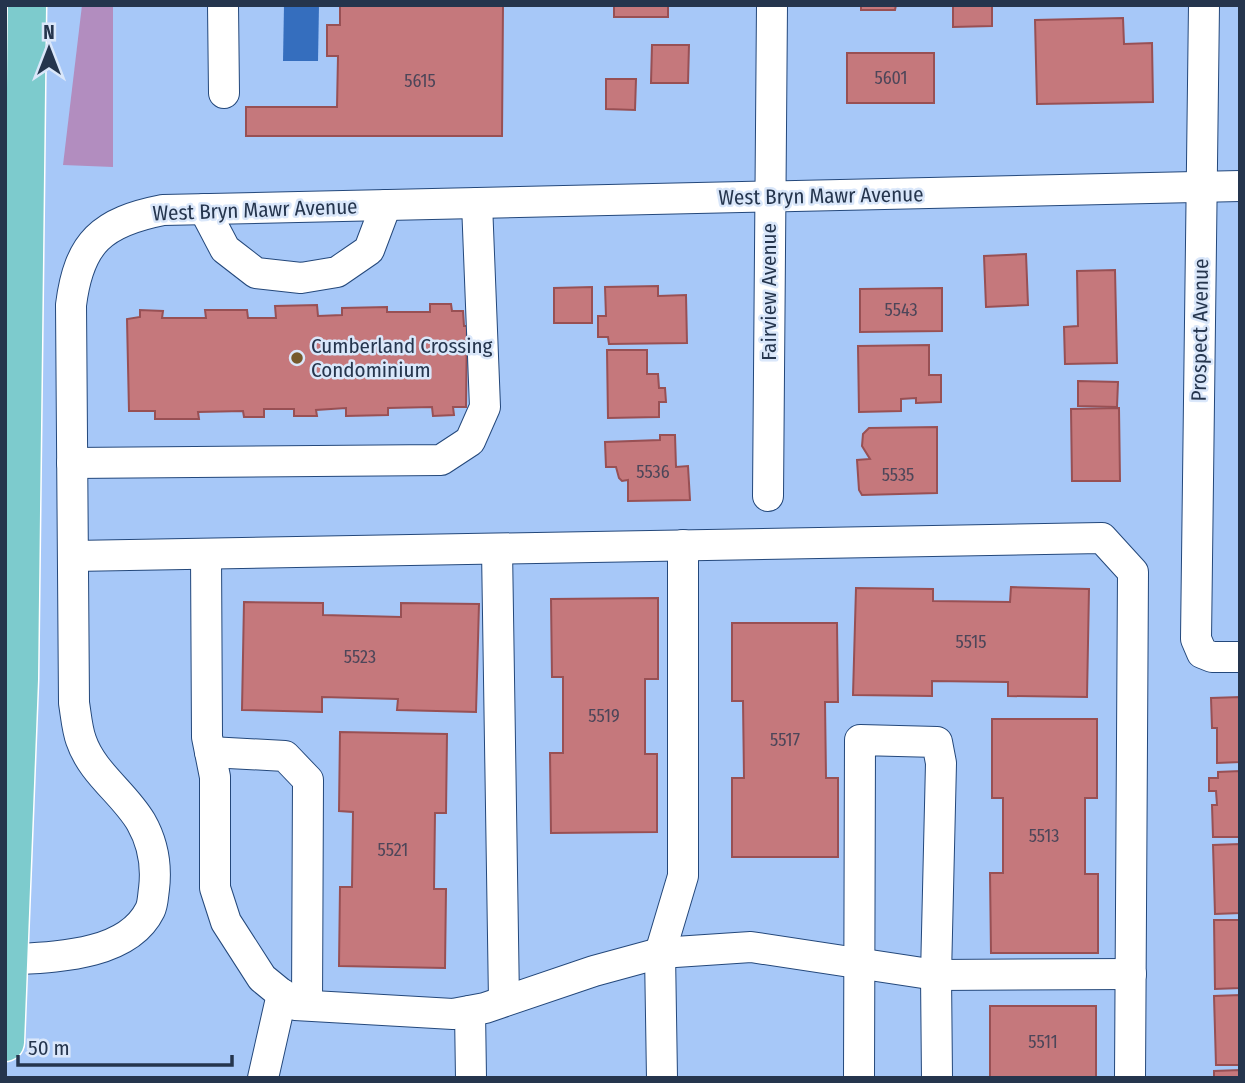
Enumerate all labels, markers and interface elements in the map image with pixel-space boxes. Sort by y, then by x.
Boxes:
north arrow [14,14,84,84]
text: N [43,21,55,44]
house number: 5601 [874,67,908,89]
house number: 5615 [404,70,436,92]
street label: West Bryn Mawr Avenue [718,181,924,211]
street label: West Bryn Mawr Avenue [152,193,358,227]
street label: Fairview Avenue [756,223,782,361]
street label: Prospect Avenue [1186,258,1214,402]
house number: 5543 [884,299,918,321]
place label: Cumberland Crossing Condominium [311,333,493,383]
marker: Cumberland Crossing Condominium [289,350,305,366]
house number: 5536 [636,461,670,483]
house number: 5535 [882,464,914,486]
house number: 5515 [956,631,986,653]
house number: 5523 [344,646,376,668]
house number: 5519 [588,705,620,727]
house number: 5517 [770,729,800,751]
house number: 5513 [1029,825,1059,847]
house number: 5521 [378,839,408,861]
scale bar [18,1024,231,1068]
house number: 5511 [1028,1031,1058,1053]
text: 50 m [28,1035,70,1061]

